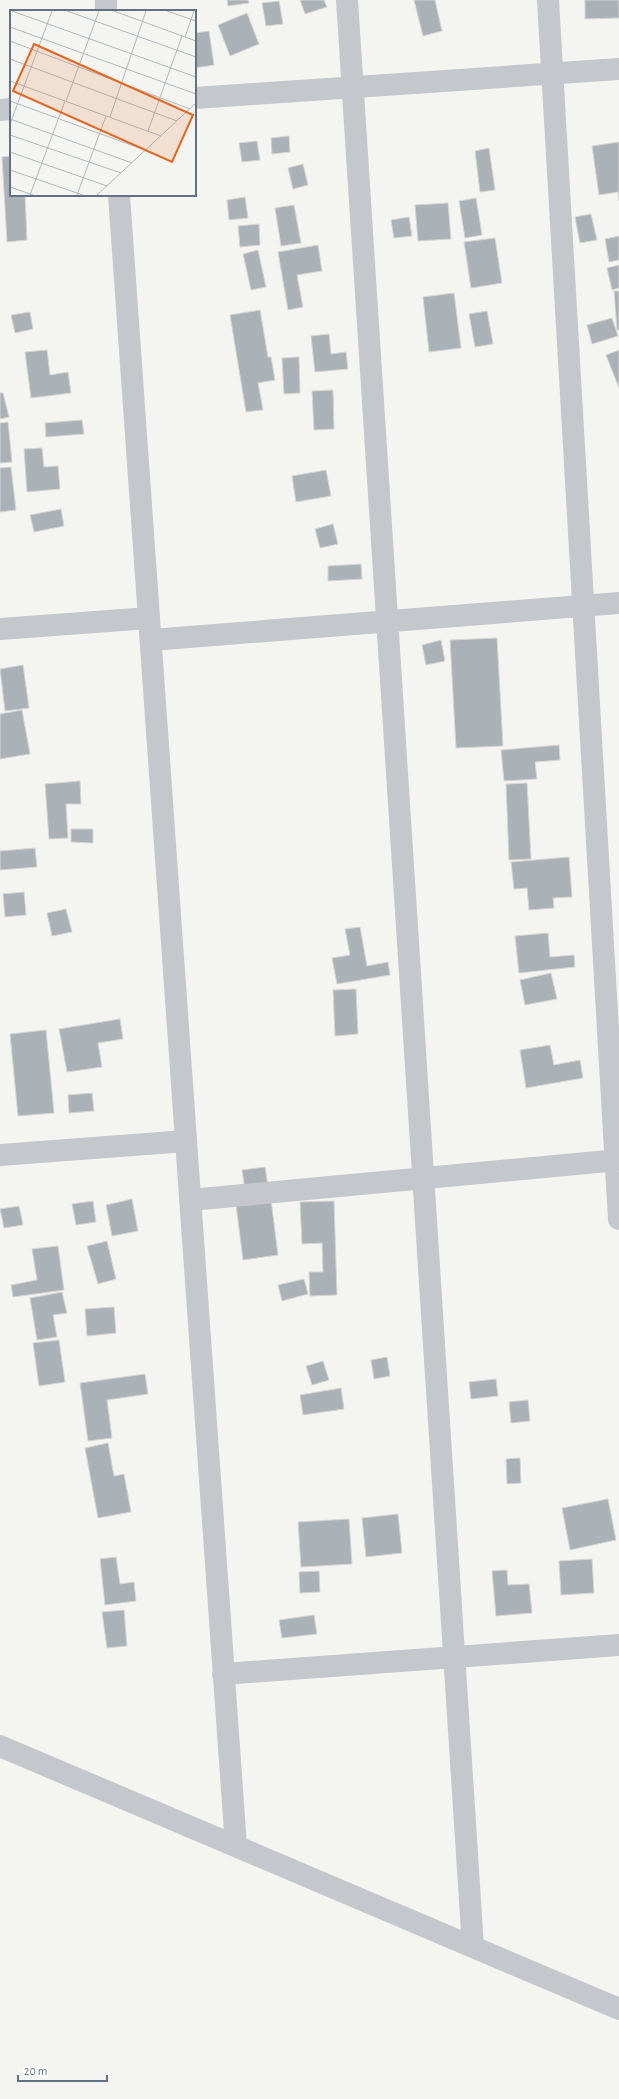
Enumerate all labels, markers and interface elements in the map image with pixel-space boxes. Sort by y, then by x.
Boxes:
inset map [10,10,196,196]
scale bar [18,2057,107,2083]
text: 20 m [24,2065,47,2077]

